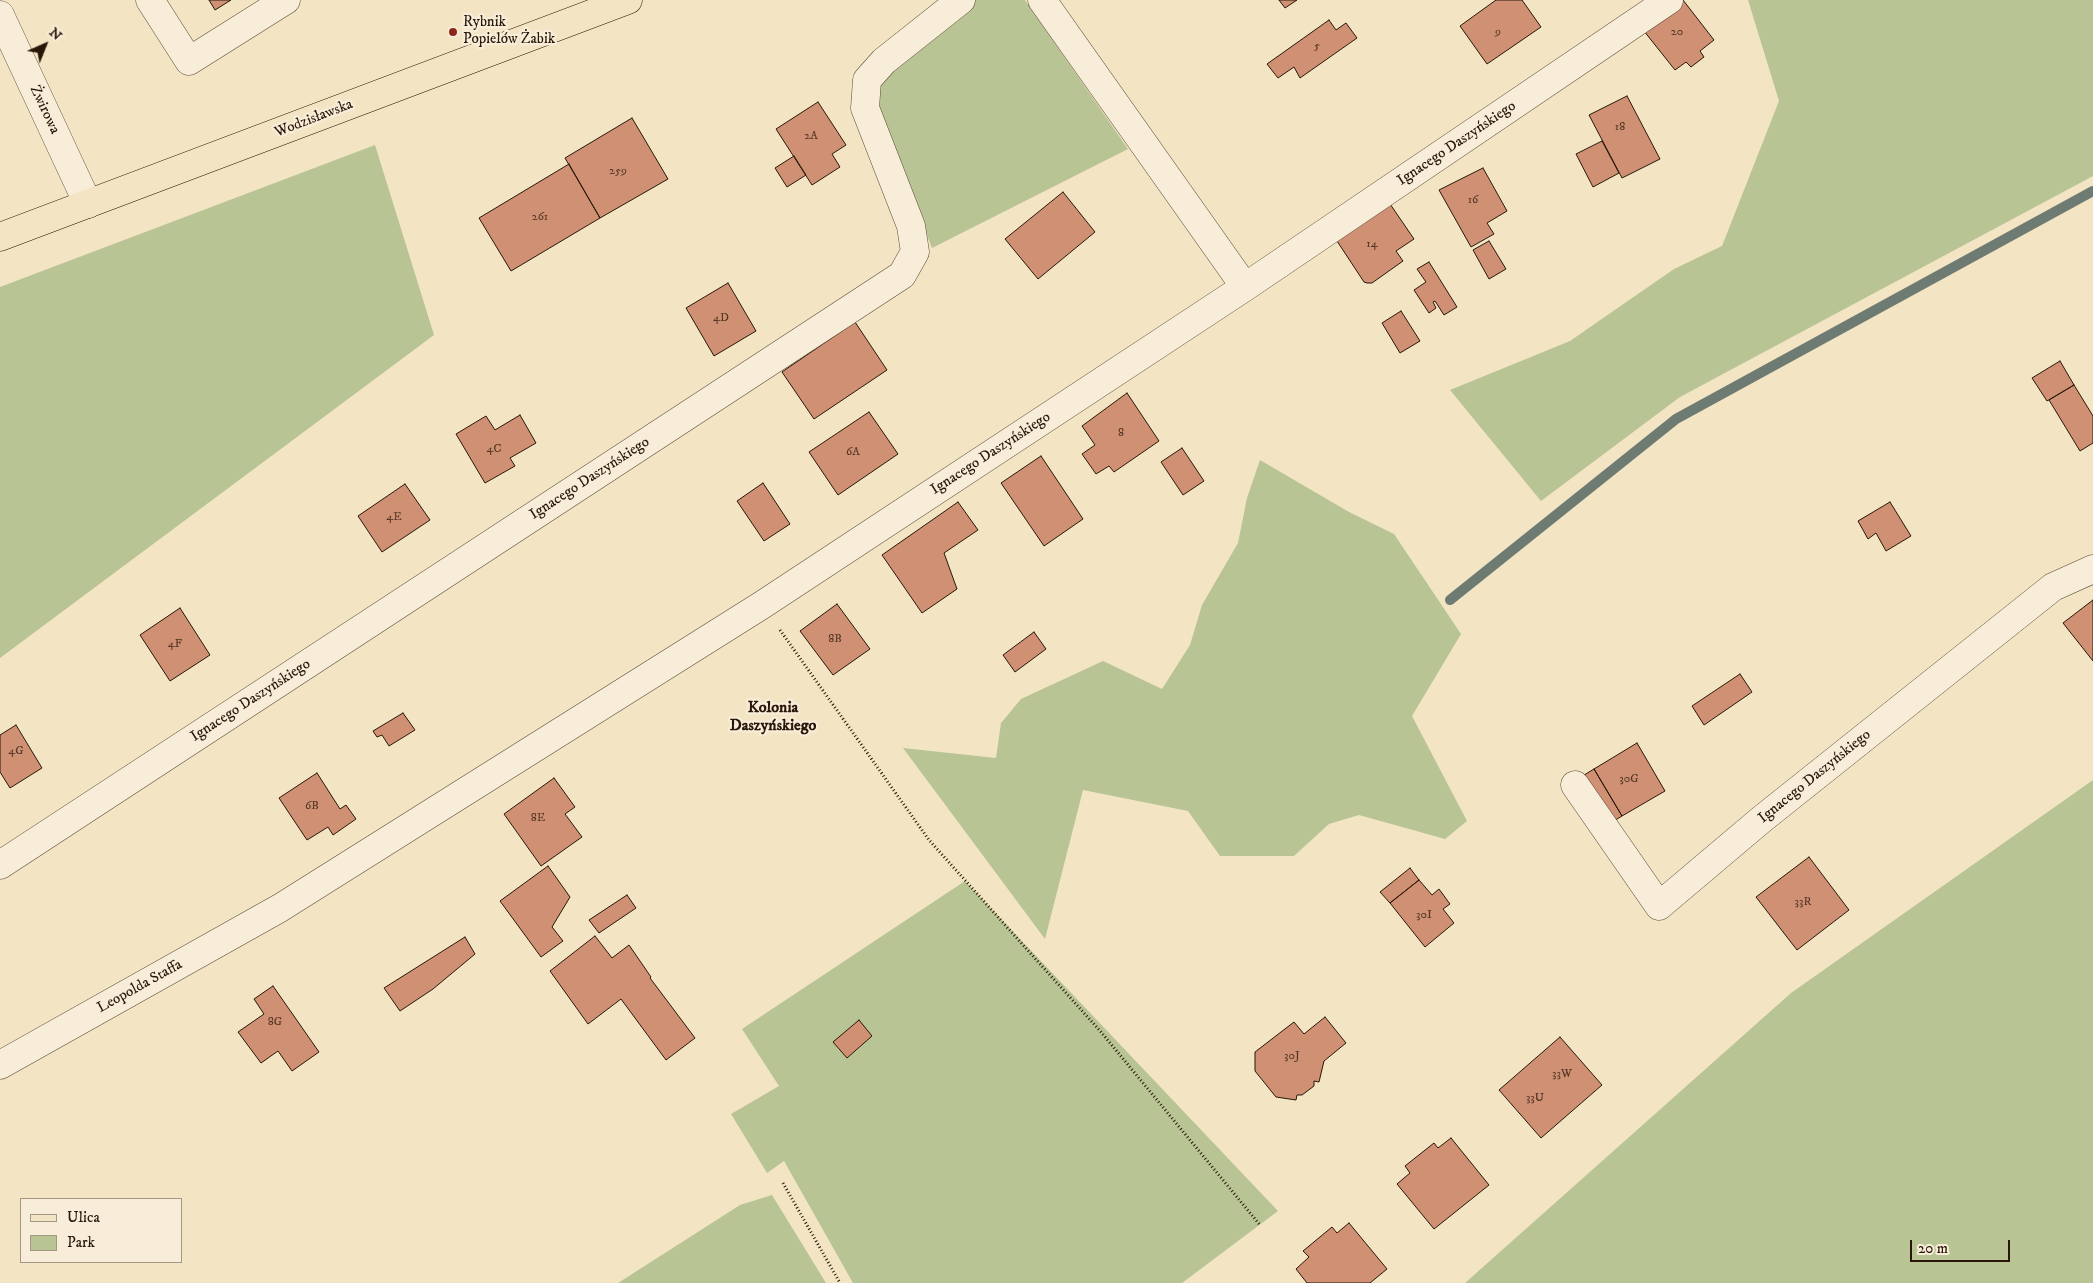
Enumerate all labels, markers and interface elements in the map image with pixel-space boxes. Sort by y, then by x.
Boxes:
place label: Rybnik Popielów Żabik [463,14,555,49]
north arrow [20,20,70,70]
text: N [45,24,66,45]
marker: Rybnik Popielów Żabik [447,26,459,38]
house number: 9 [1495,26,1501,40]
house number: 20 [1671,26,1683,40]
house number: 5 [1314,40,1320,54]
street label: Żwirowa [25,83,63,137]
street label: Wodzisławska [272,96,356,142]
street label: Ignacego Daszyńskiego [1394,98,1520,190]
house number: 18 [1615,121,1625,135]
house number: 2A [804,130,818,144]
house number: 259 [609,165,627,179]
house number: 16 [1468,194,1478,208]
house number: 261 [532,211,548,225]
house number: 14 [1366,238,1378,252]
house number: 4D [713,312,729,326]
street label: Ignacego Daszyńskiego [928,409,1054,499]
house number: 8 [1118,427,1124,441]
street label: Ignacego Daszyńskiego [527,434,653,524]
house number: 4C [487,443,501,457]
house number: 6A [846,446,860,460]
house number: 4E [386,511,402,525]
house number: 8B [828,633,842,647]
house number: 4F [168,638,182,652]
street label: Ignacego Daszyńskiego [188,656,314,746]
district label: Kolonia Daszyńskiego [730,699,816,737]
street label: Ignacego Daszyńskiego [1755,726,1875,828]
house number: 4G [8,745,24,759]
house number: 30G [1619,773,1639,787]
house number: 6B [305,800,319,814]
house number: 8E [531,812,545,826]
house number: 33R [1795,896,1811,910]
house number: 30I [1416,909,1432,923]
street label: Leopolda Staffa [94,956,186,1018]
house number: 8G [268,1016,282,1030]
house number: 30J [1284,1050,1300,1064]
house number: 33W [1552,1068,1572,1082]
house number: 33U [1526,1092,1544,1106]
legend [20,1198,182,1263]
text: Ulica [67,1208,100,1227]
scale bar [1913,1230,2013,1262]
text: Park [67,1233,95,1252]
text: 20 m [1918,1239,1948,1258]

